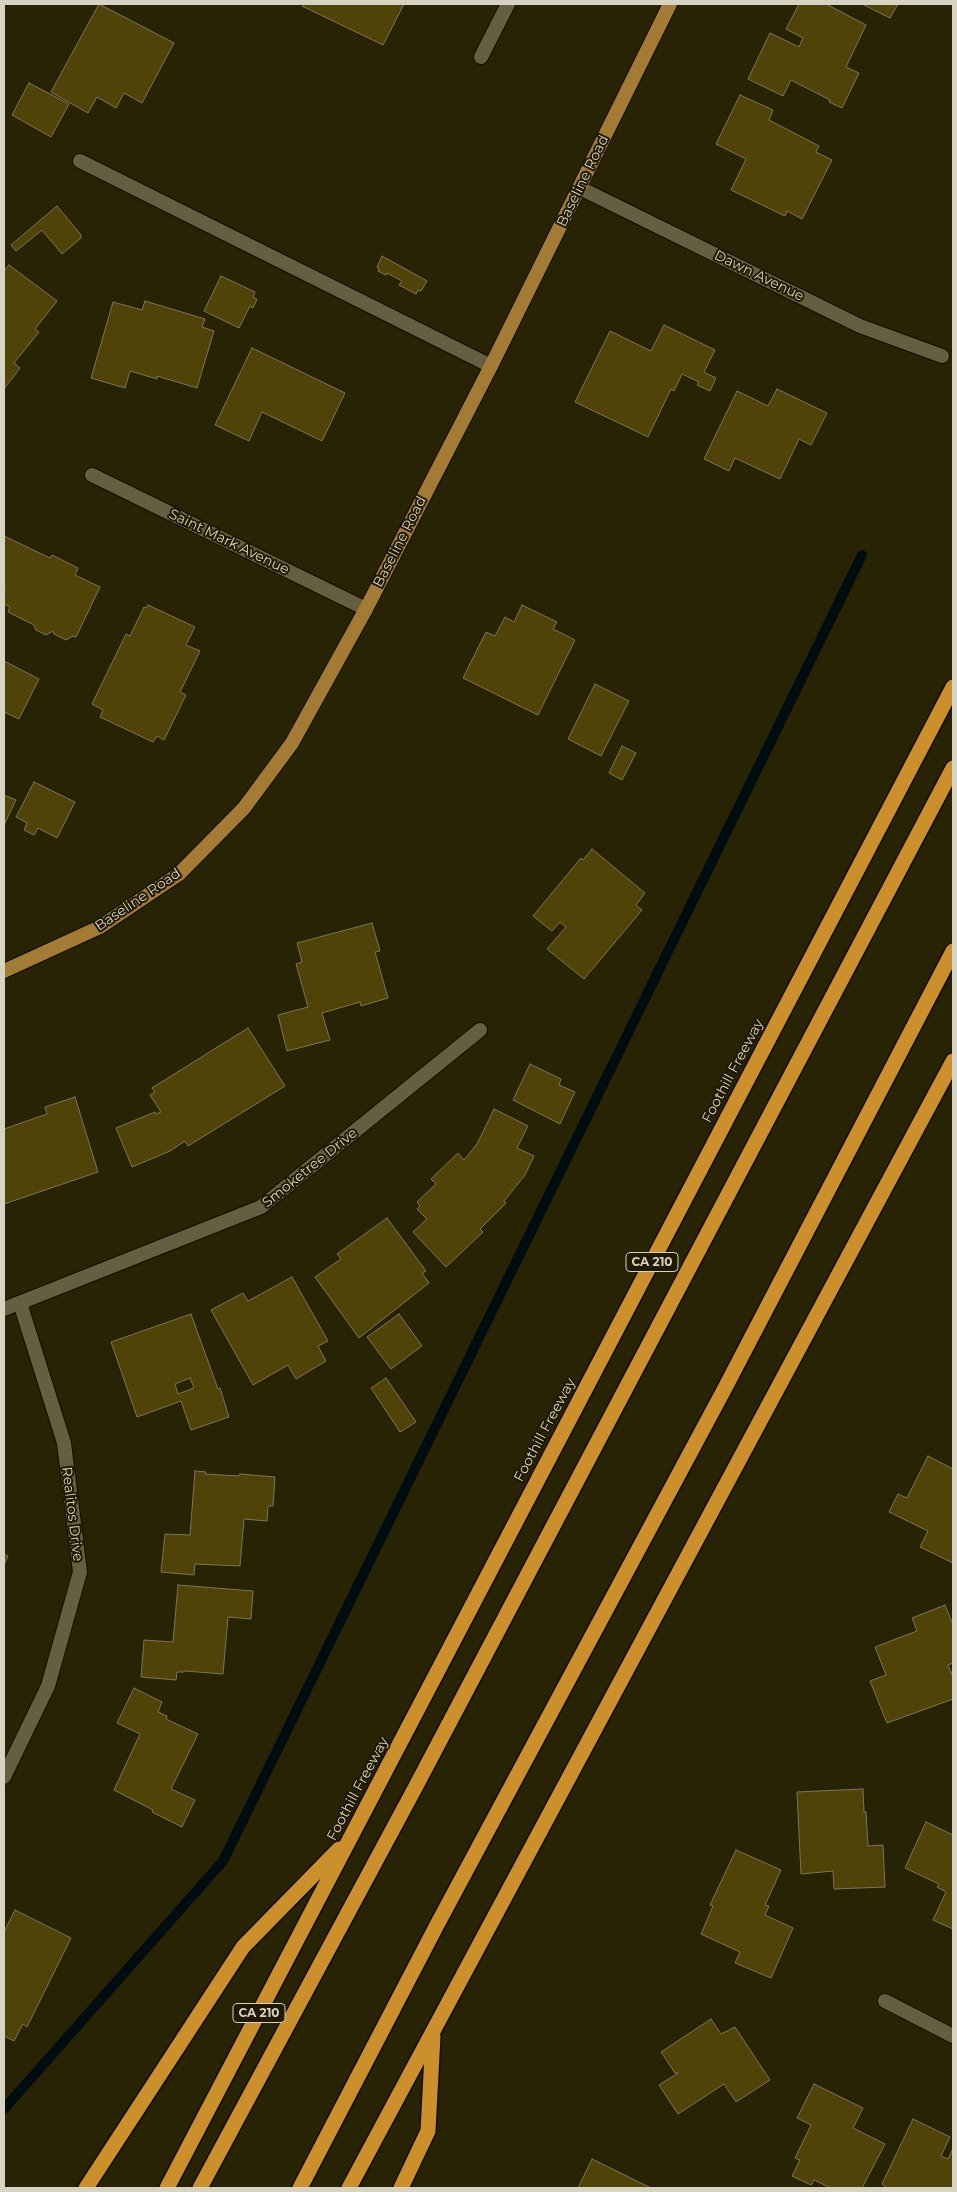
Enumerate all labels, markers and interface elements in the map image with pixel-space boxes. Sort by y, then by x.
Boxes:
street label: Baseline Road [554,132,612,230]
street label: Dawn Avenue [711,247,807,305]
street label: Baseline Road [370,494,430,590]
street label: Saint Mark Avenue [166,506,292,578]
street label: Baseline Road [92,865,184,935]
street label: Foothill Freeway [699,1016,767,1126]
street label: Smoketree Drive [259,1125,361,1211]
road number: CA 210 [626,1252,678,1272]
street label: Foothill Freeway [511,1375,579,1485]
street label: Realitos Drive [58,1466,86,1562]
street label: Foothill Freeway [324,1734,392,1844]
road number: CA 210 [233,2004,285,2022]

